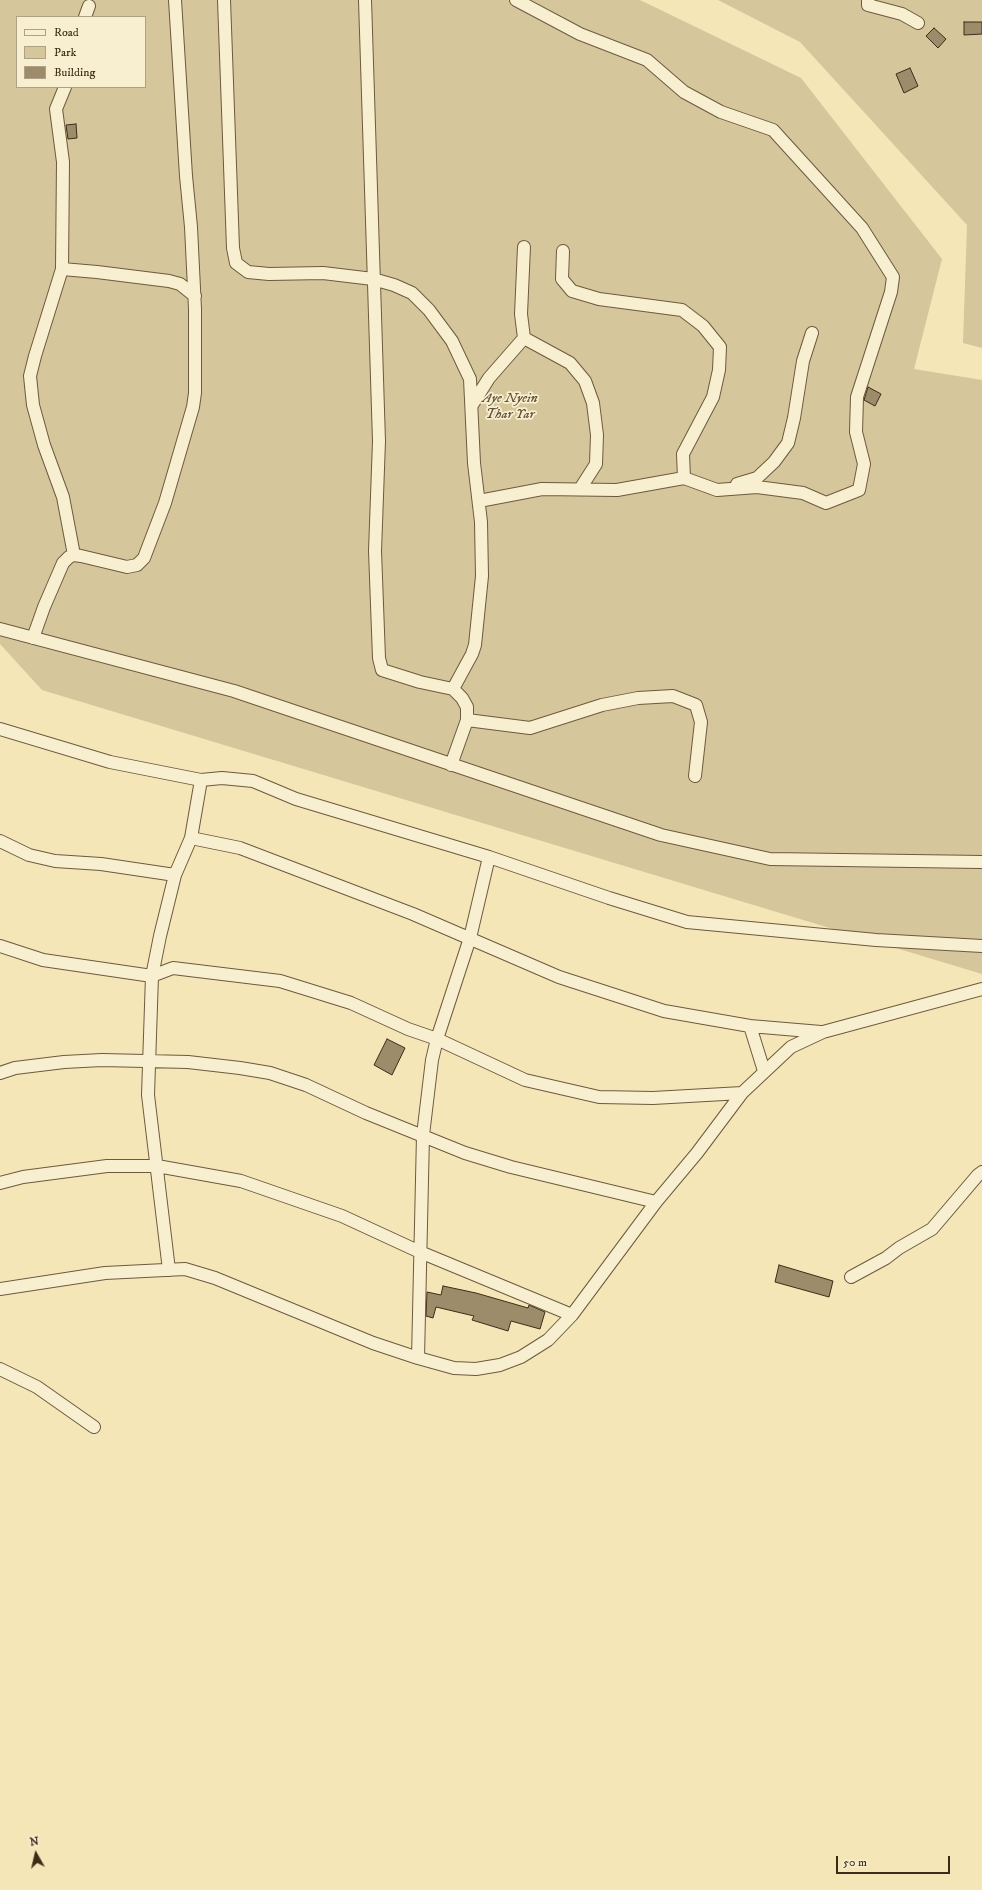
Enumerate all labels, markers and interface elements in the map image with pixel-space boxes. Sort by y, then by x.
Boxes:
legend [16,16,146,88]
text: Road [54,25,79,40]
text: Park [54,45,76,60]
text: Building [54,65,95,80]
park label: Aye Nyein Thar Yar [482,391,538,424]
north arrow [16,1834,56,1874]
text: N [29,1835,40,1850]
scale bar [838,1848,952,1874]
text: 50 m [843,1855,867,1870]

